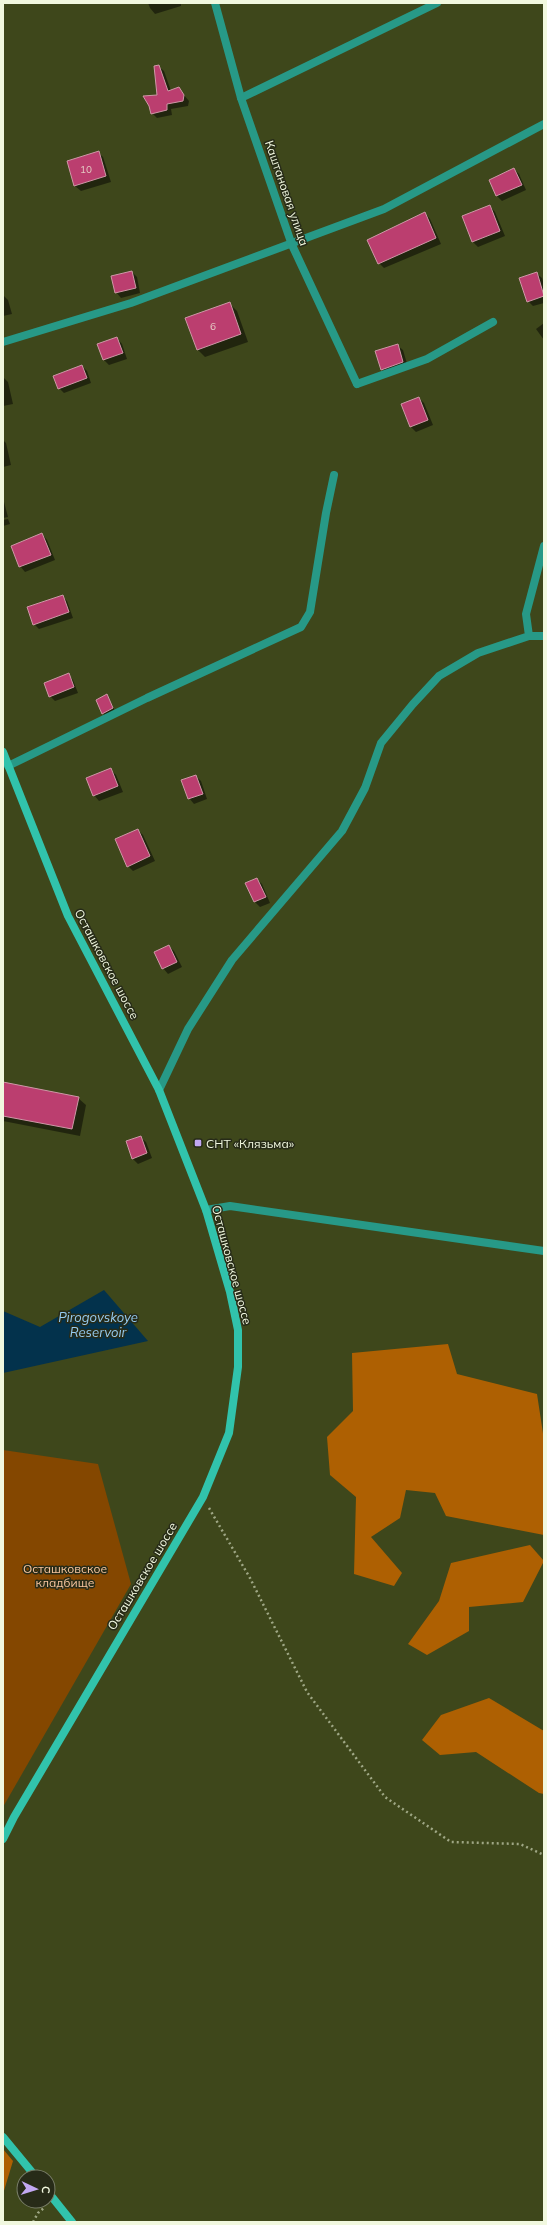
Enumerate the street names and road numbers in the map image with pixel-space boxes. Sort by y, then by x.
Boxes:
street label: Каштановая улица [262,138,312,248]
street label: Осташковское шоссе [72,906,143,1022]
street label: Осташковское шоссе [209,1204,255,1327]
street label: Осташковское шоссе [104,1519,180,1633]

